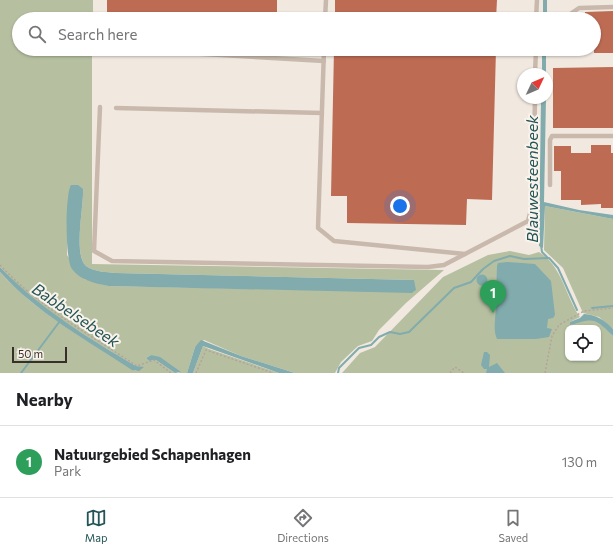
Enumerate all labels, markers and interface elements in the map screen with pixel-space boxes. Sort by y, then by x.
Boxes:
search box [12,12,601,56]
icon: search [26,23,48,45]
text: Search here [58,25,137,43]
north arrow [517,68,553,104]
water label: Blauwesteenbeek [522,115,541,243]
your location [390,196,410,216]
water label: Babbelsebeek [29,279,124,351]
pin: 1 [480,280,506,313]
map controls [565,325,601,361]
button: locate [565,325,601,361]
scale bar [12,345,67,364]
text: 50 m [18,347,43,360]
text: Nearby [16,389,73,410]
text: Natuurgebied Schapenhagen [54,445,251,463]
text: 1 [26,454,32,470]
text: 130 m [562,454,597,470]
text: Park [54,463,81,479]
tab: Map [85,507,108,544]
tab: Directions [277,507,329,544]
tab: Saved [498,507,528,544]

